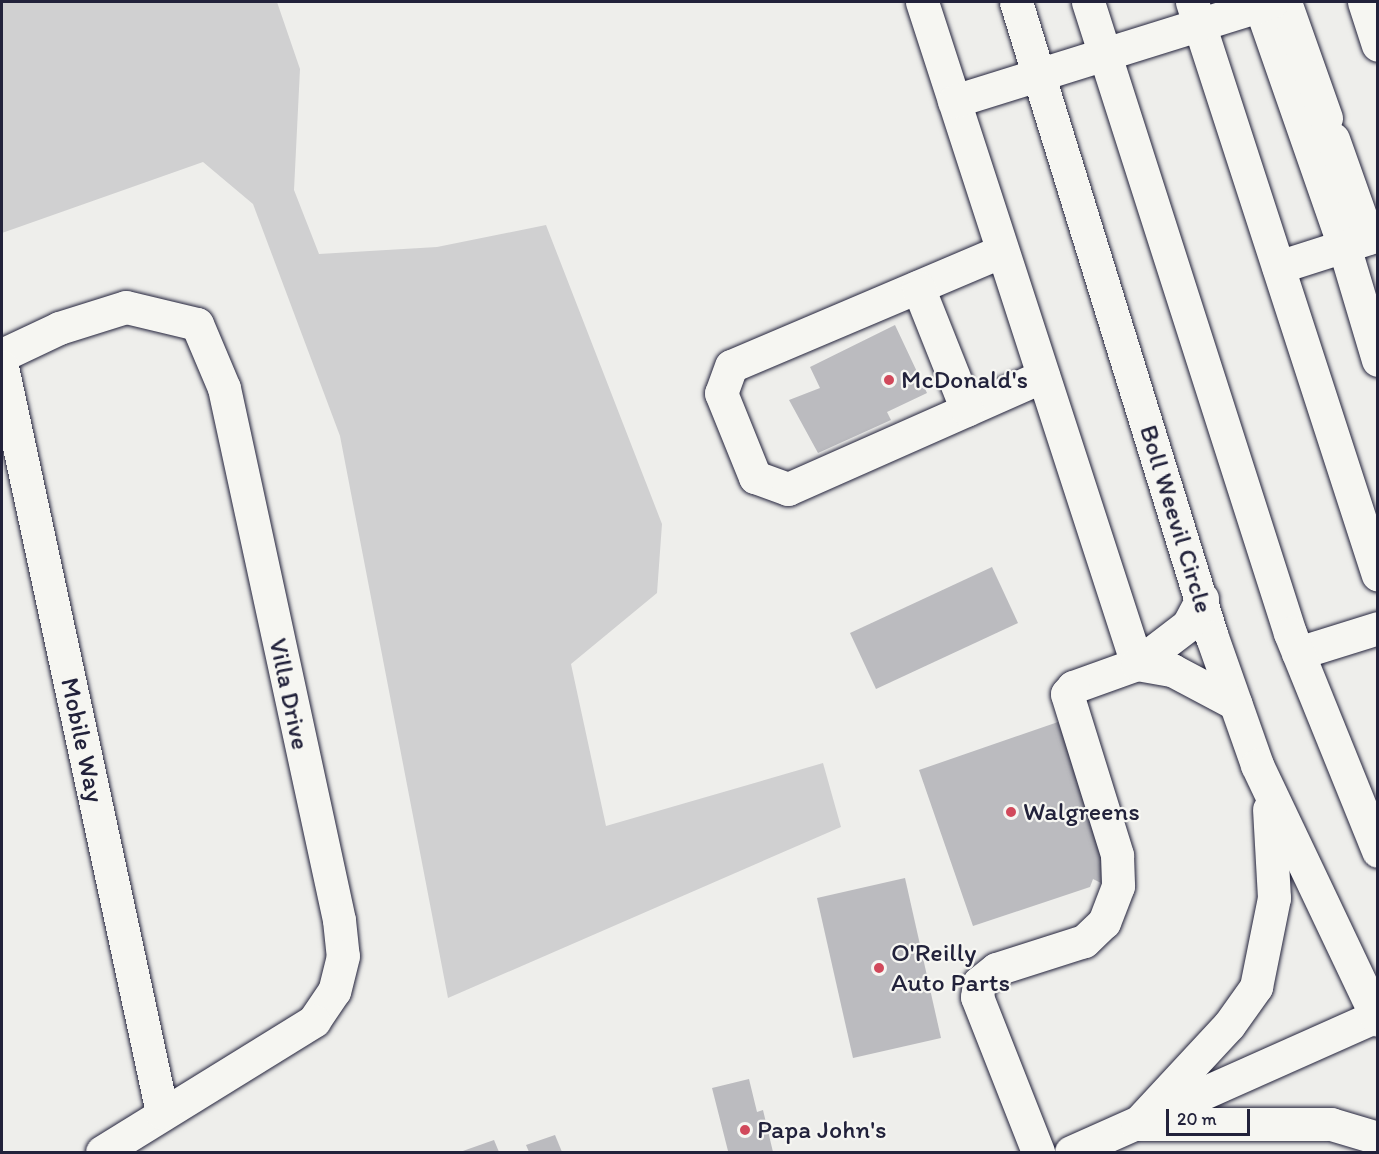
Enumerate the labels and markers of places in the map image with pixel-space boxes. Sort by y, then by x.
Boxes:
place label: McDonald's [901,364,1028,396]
marker: McDonald's [882,373,896,387]
place label: Walgreens [1023,796,1140,828]
marker: Walgreens [1004,805,1018,819]
place label: O'Reilly Auto Parts [891,937,1010,999]
marker: O'Reilly Auto Parts [872,961,886,975]
place label: Papa John's [757,1114,887,1146]
marker: Papa John's [738,1123,752,1137]

